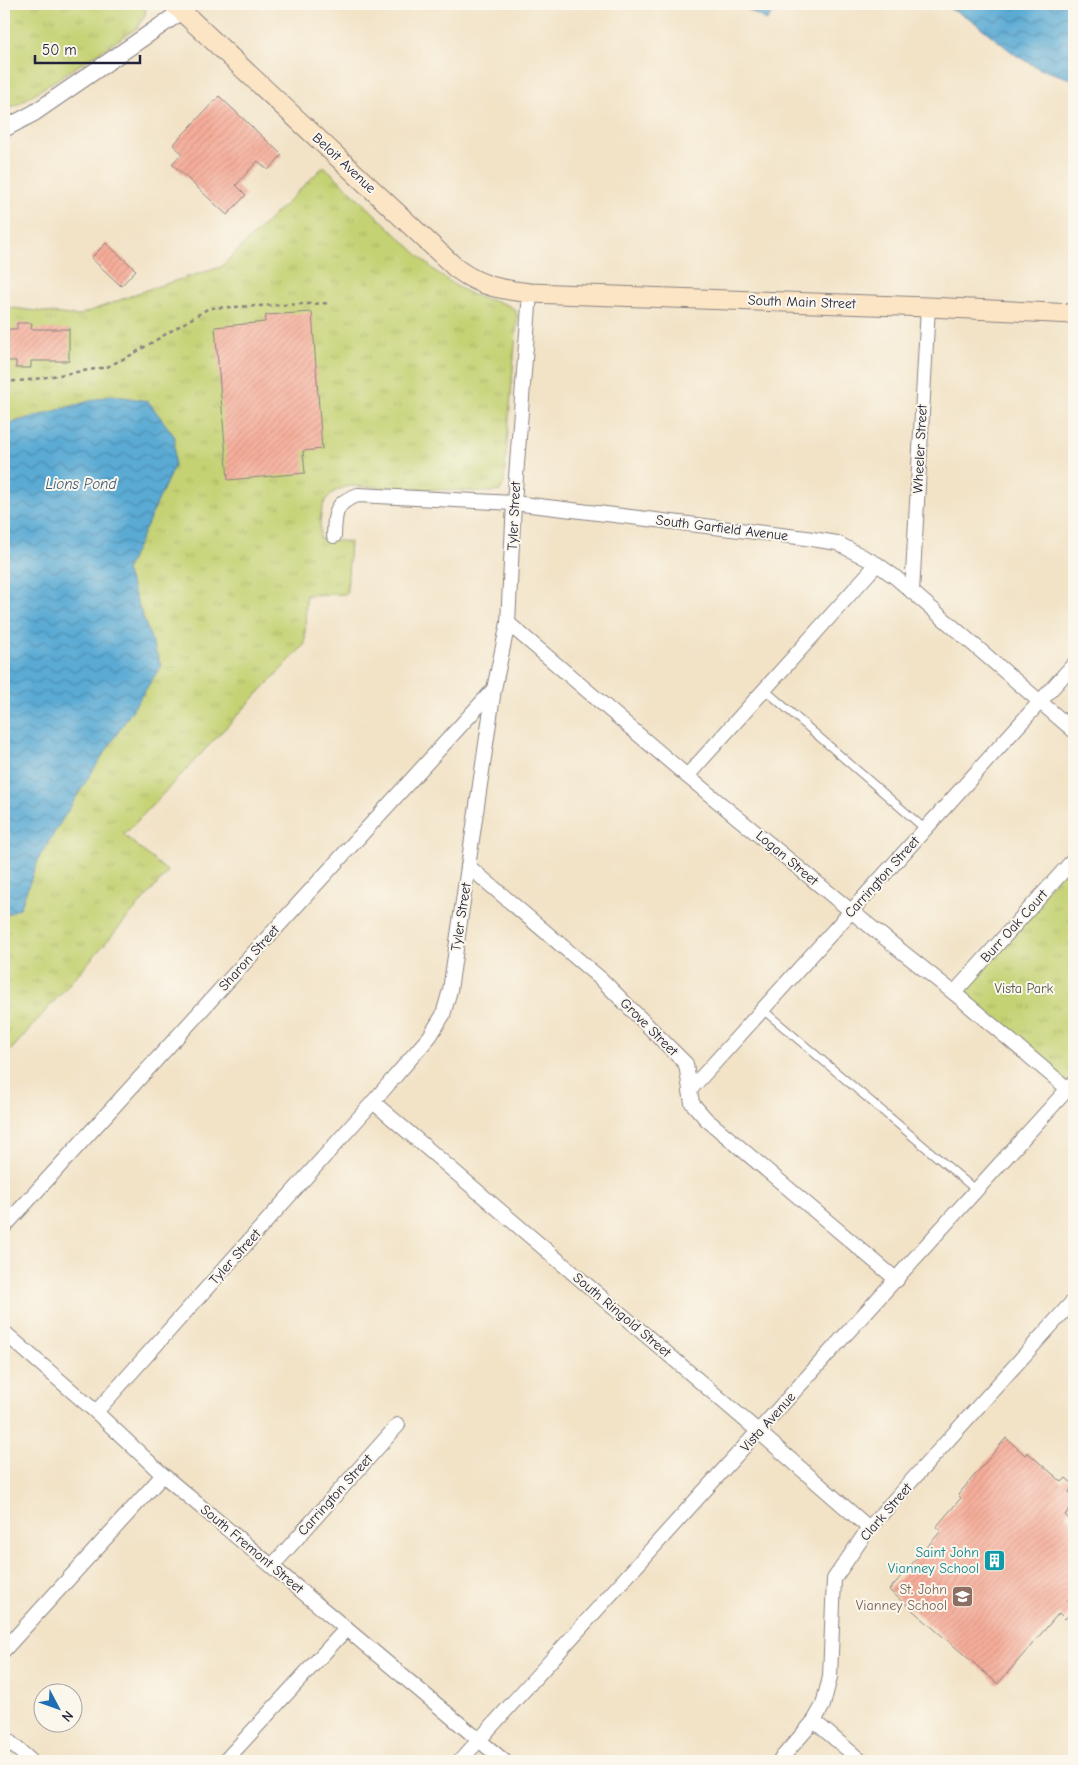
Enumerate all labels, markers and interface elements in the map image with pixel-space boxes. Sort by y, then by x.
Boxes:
scale bar [35,32,140,64]
text: 50 m [42,41,77,59]
street label: Beloit Avenue [309,129,379,197]
street label: South Main Street [748,292,857,312]
street label: Wheeler Street [909,403,931,494]
water label: Lions Pond [46,475,117,493]
street label: Tyler Street [504,480,524,551]
street label: South Garfield Avenue [655,511,789,545]
street label: Logan Street [752,827,822,890]
street label: Carrington Street [841,832,924,921]
street label: Tyler Street [447,881,475,952]
street label: Burr Oak Court [977,885,1052,966]
street label: Sharon Street [215,921,284,994]
park label: Vista Park [995,980,1054,997]
street label: Grove Street [617,995,682,1060]
street label: Tyler Street [206,1225,265,1288]
street label: South Ringold Street [570,1269,675,1362]
street label: Vista Avenue [737,1389,799,1455]
street label: Carrington Street [294,1450,377,1539]
street label: Clark Street [856,1479,916,1544]
street label: South Fremont Street [197,1501,308,1598]
place label: Saint John Vianney School [888,1544,979,1577]
building icon: Saint John Vianney School [983,1548,1007,1572]
place label: St. John Vianney School [856,1581,947,1614]
school or university icon: St. John Vianney School [951,1585,975,1609]
north arrow [32,1682,82,1732]
text: N [58,1707,77,1725]

